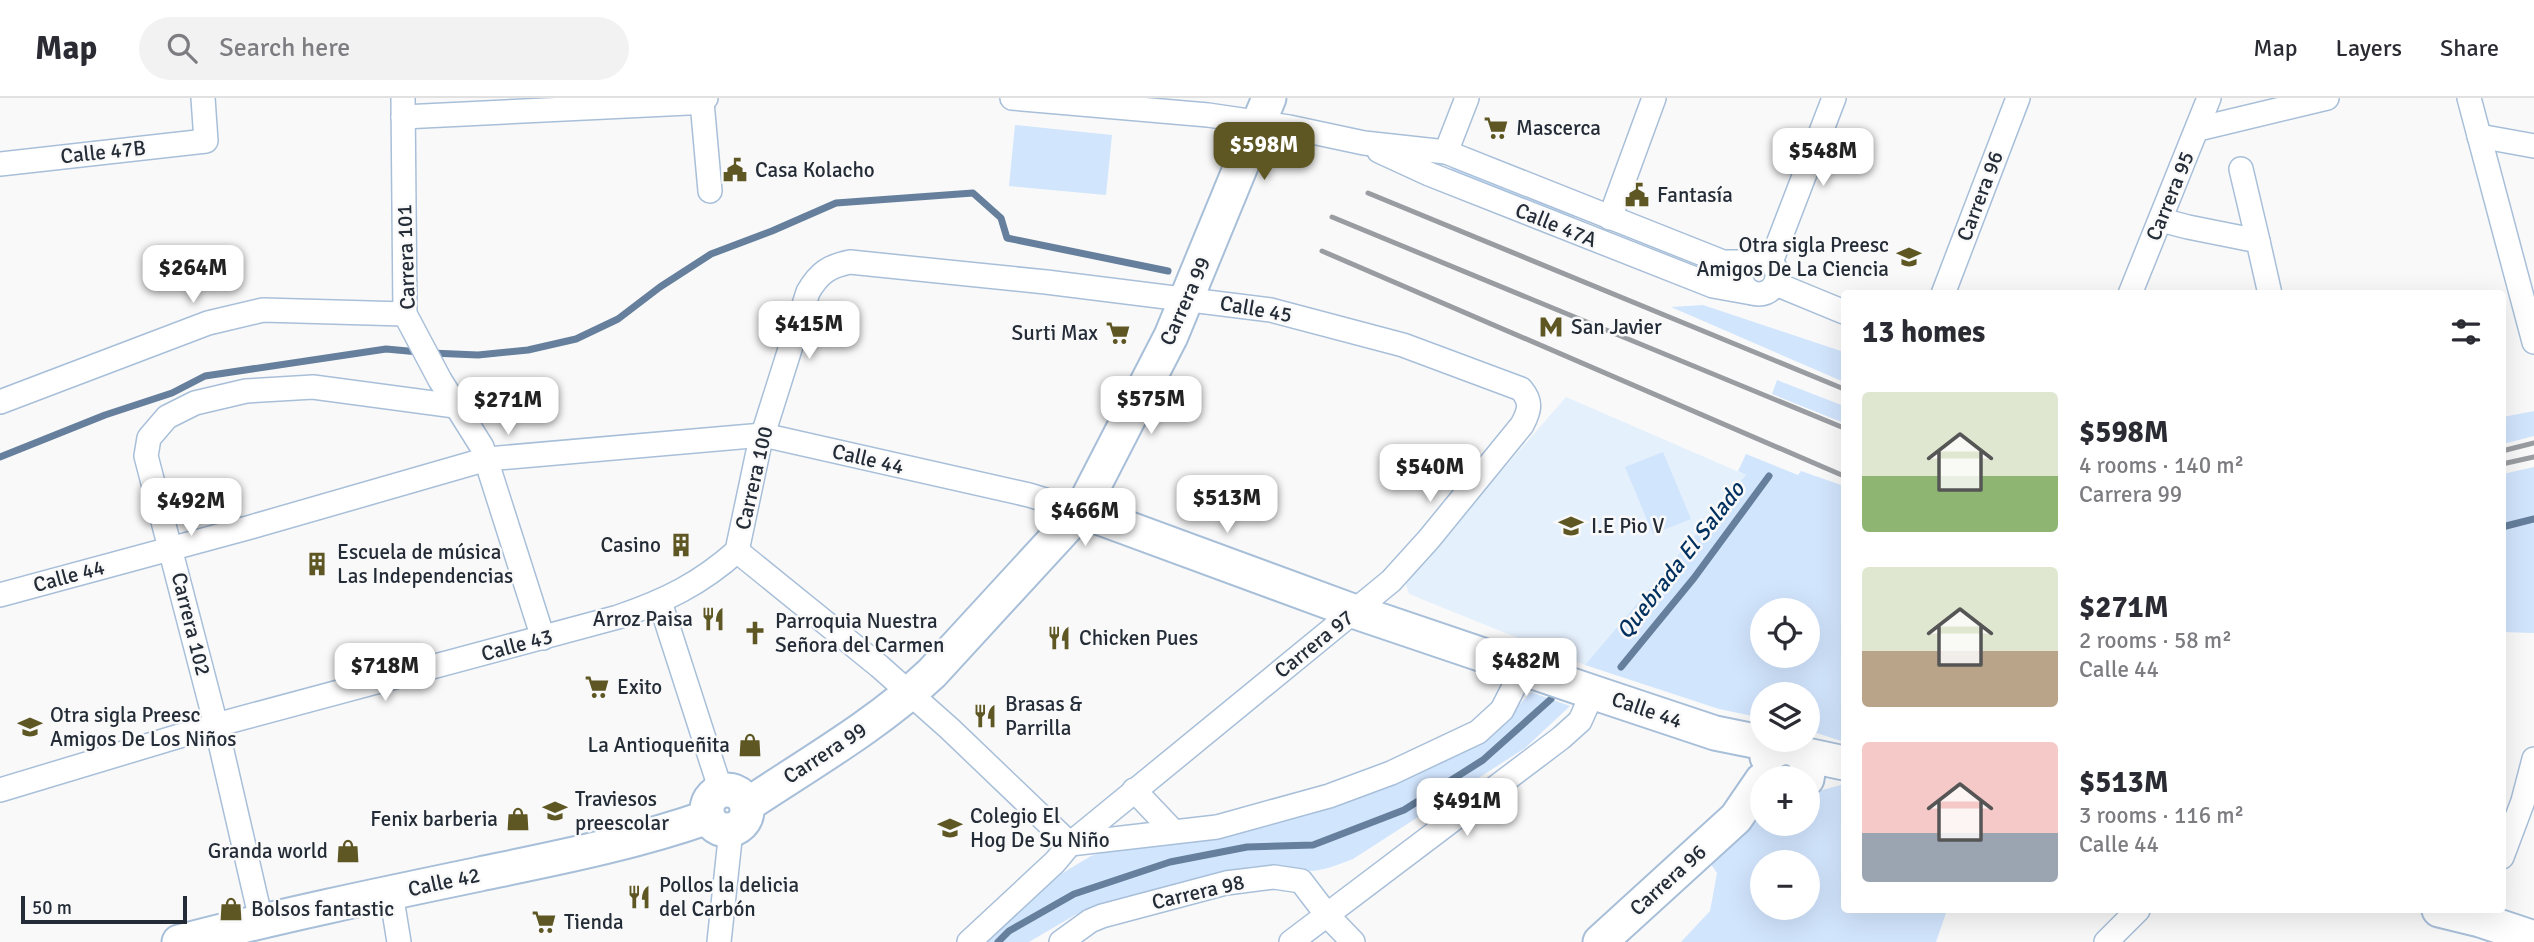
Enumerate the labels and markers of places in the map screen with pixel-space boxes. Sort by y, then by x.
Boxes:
supermarket icon: Mascerca [1482,114,1510,142]
place label: Mascerca [1516,115,1601,141]
pin: $598M [1215,122,1313,182]
pin: $548M [1774,129,1872,188]
public building icon: Casa Kolacho [721,156,749,184]
place label: Casa Kolacho [755,157,875,183]
public building icon: Fantasía [1623,181,1651,209]
place label: Fantasía [1657,182,1733,208]
place label: Otra sigla Preesc Amigos De La Ciencia [1696,232,1889,282]
school or university icon: Otra sigla Preesc Amigos De La Ciencia [1895,243,1923,271]
pin: $264M [144,246,242,305]
pin: $415M [760,302,858,361]
metro station icon: San Javier [1537,313,1565,341]
place label: San Javier [1571,314,1662,340]
supermarket icon: Surti Max [1104,319,1132,347]
place label: Surti Max [1012,320,1098,346]
pin: $575M [1102,376,1200,436]
pin: $271M [459,378,557,437]
pin: $540M [1381,444,1479,504]
pin: $513M [1178,476,1276,535]
pin: $492M [142,478,240,538]
pin: $466M [1036,489,1134,548]
school or university icon: I.E Pio V [1557,512,1585,540]
place label: I.E Pio V [1591,513,1664,539]
building icon: Casino [667,531,695,559]
place label: Casino [601,532,661,558]
place label: Escuela de música Las Independencias [337,539,513,589]
building icon: Escuela de música Las Independencias [303,550,331,578]
restaurant icon: Arroz Paisa [699,605,727,633]
place label: Arroz Paisa [593,606,693,632]
place label: Parroquia Nuestra Señora del Carmen [775,608,944,658]
church icon: Parroquia Nuestra Señora del Carmen [741,619,769,647]
restaurant icon: Chicken Pues [1045,624,1073,652]
place label: Chicken Pues [1079,625,1198,651]
pin: $482M [1477,638,1575,698]
pin: $718M [336,644,434,703]
supermarket icon: Exito [583,673,611,701]
place label: Exito [617,674,662,700]
place label: Brasas & Parrilla [1005,691,1082,741]
place label: Otra sigla Preesc Amigos De Los Niños [50,702,237,752]
restaurant icon: Brasas & Parrilla [971,702,999,730]
school or university icon: Otra sigla Preesc Amigos De Los Niños [16,713,44,741]
shop icon: La Antioqueñita [736,731,764,759]
place label: La Antioqueñita [587,732,730,758]
pin: $491M [1418,778,1516,838]
place label: Traviesos preescolar [575,786,669,836]
school or university icon: Traviesos preescolar [541,797,569,825]
place label: Colegio El Hog De Su Niño [970,803,1110,853]
shop icon: Fenix barberia [504,805,532,833]
place label: Fenix barberia [370,806,498,832]
school or university icon: Colegio El Hog De Su Niño [936,814,964,842]
shop icon: Granda world [334,837,362,865]
place label: Granda world [208,838,328,864]
place label: Pollos la delicia del Carbón [659,872,799,922]
restaurant icon: Pollos la delicia del Carbón [625,883,653,911]
shop icon: Bolsos fantastic [217,895,245,923]
place label: Bolsos fantastic [251,896,394,922]
supermarket icon: Tienda [530,908,558,936]
place label: Tienda [564,909,624,935]

